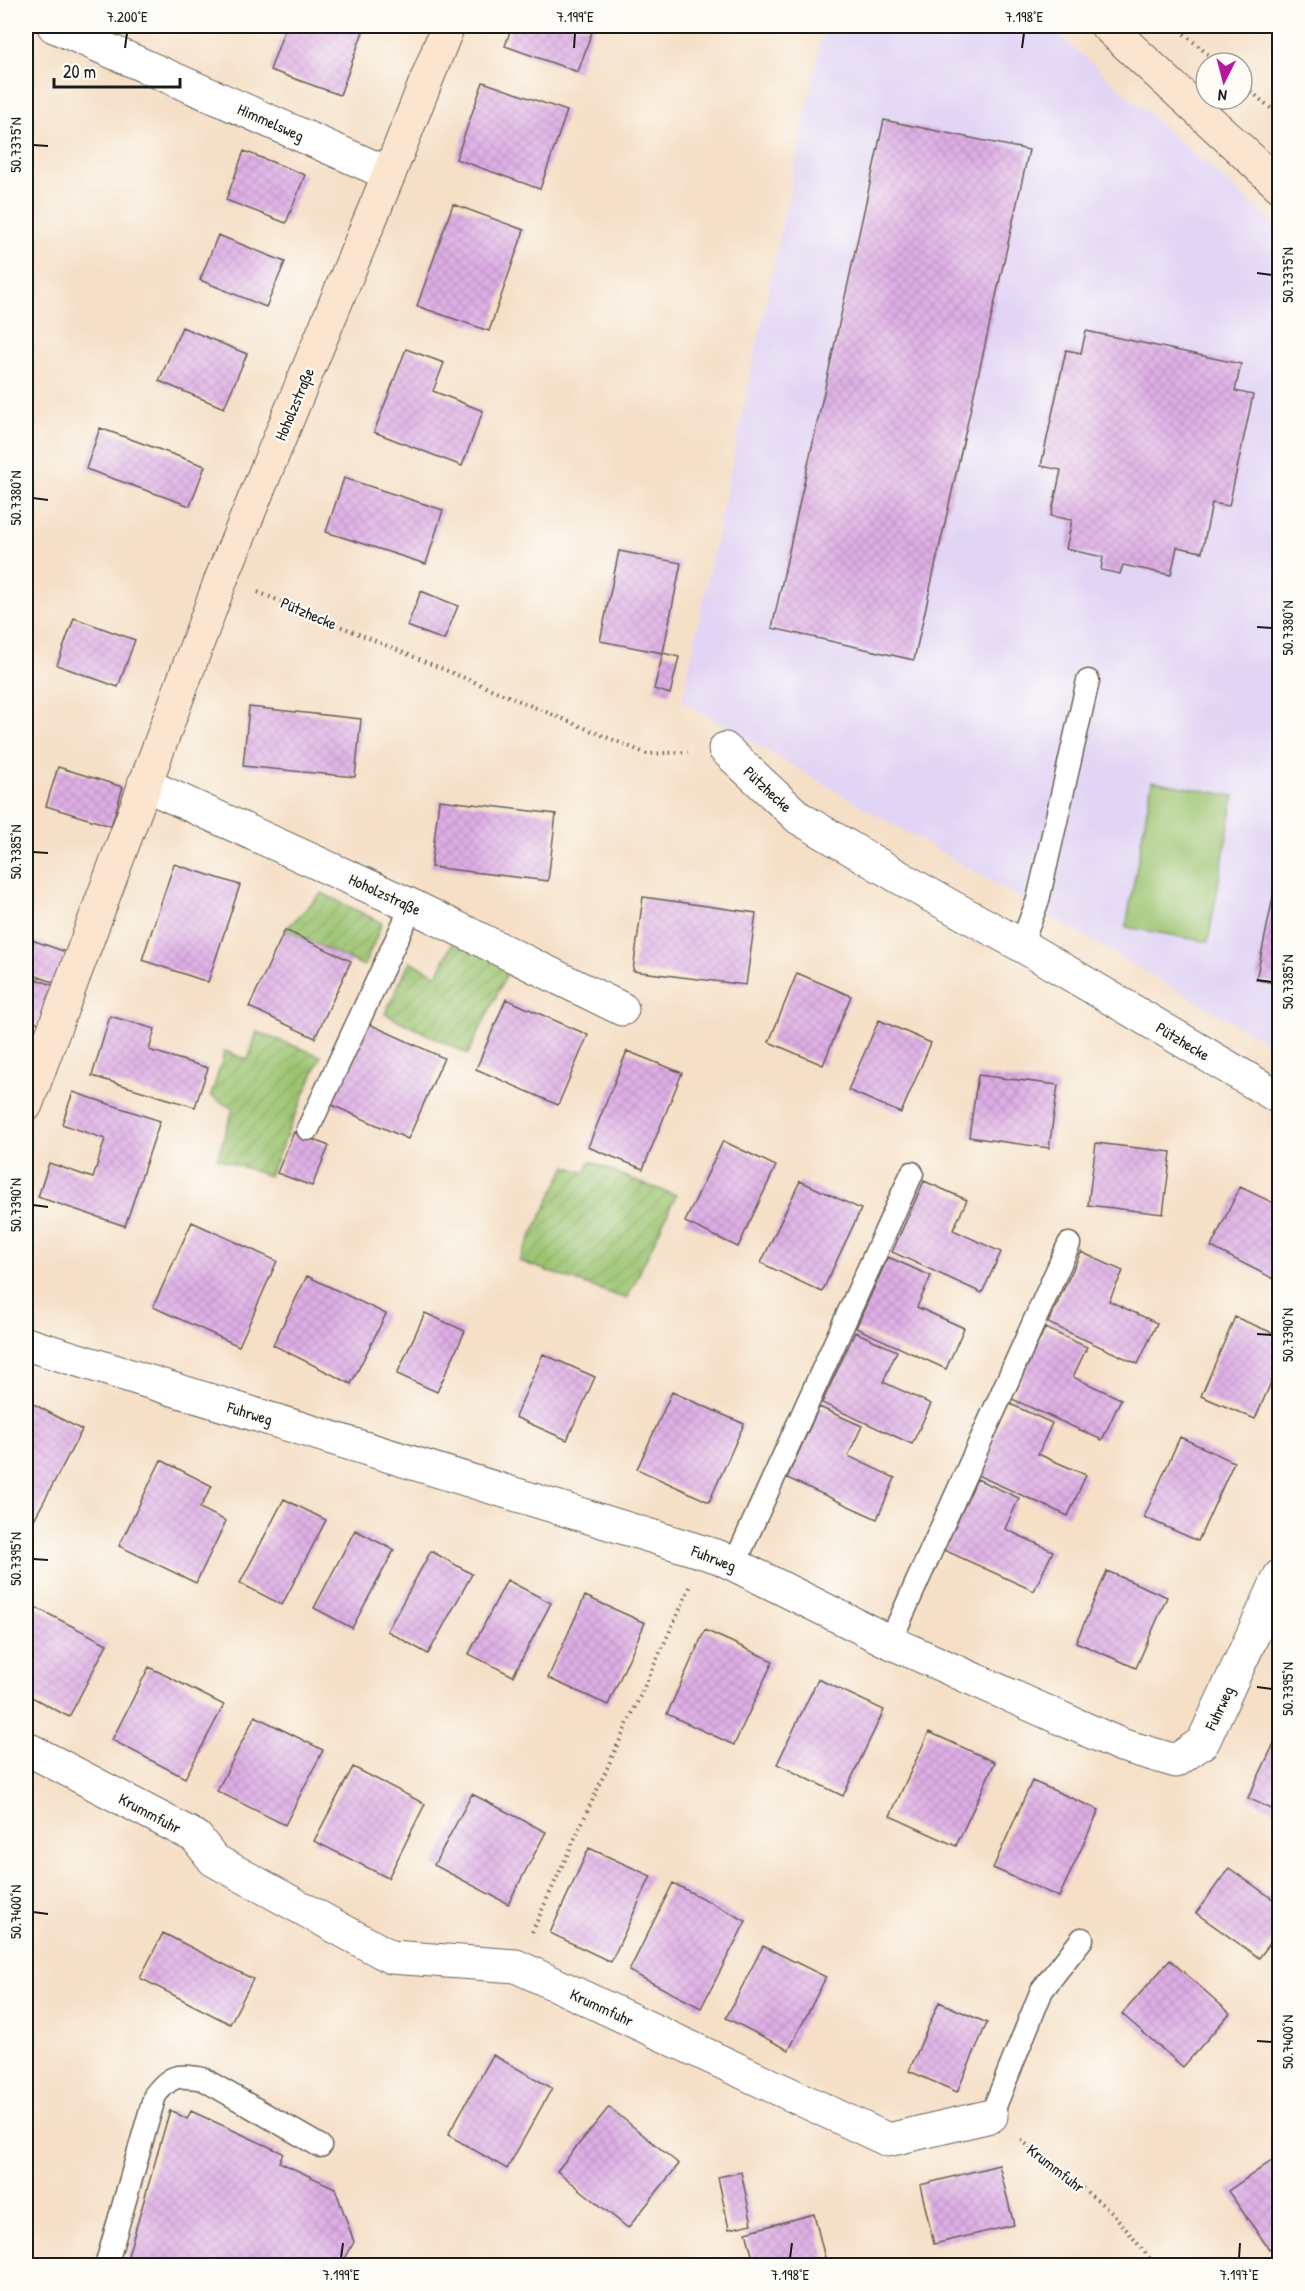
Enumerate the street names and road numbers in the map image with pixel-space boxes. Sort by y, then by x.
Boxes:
street label: Himmelsweg [234,98,308,146]
street label: Hoholzstraße [269,364,319,444]
street label: Pützhecke [278,591,341,635]
street label: Pützhecke [739,761,797,818]
street label: Hoholzstraße [345,868,425,921]
street label: Pützhecke [1152,1016,1214,1066]
street label: Fuhrweg [224,1395,275,1430]
street label: Fuhrweg [688,1539,740,1577]
street label: Fuhrweg [1199,1682,1239,1734]
street label: Krummfuhr [115,1787,185,1839]
street label: Krummfuhr [567,1983,637,2031]
street label: Krummfuhr [1023,2138,1089,2198]

